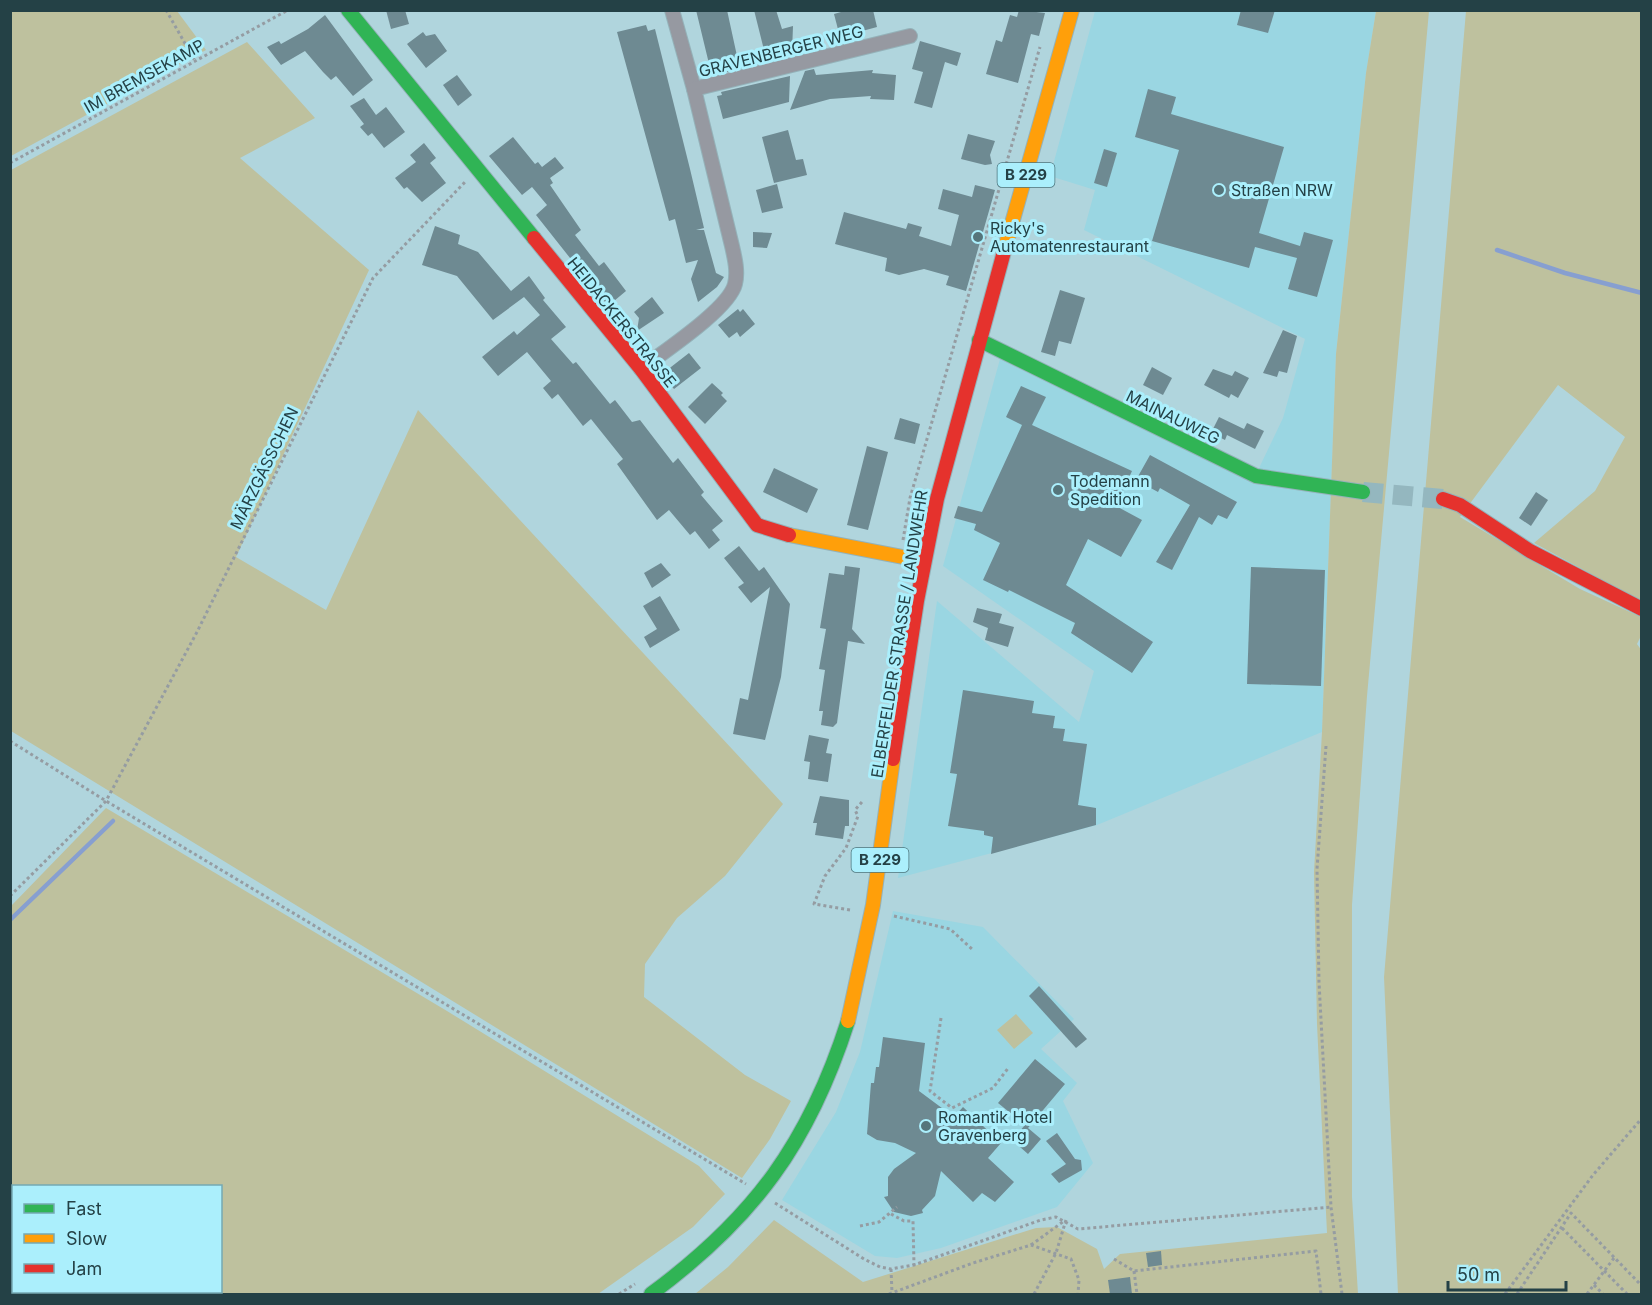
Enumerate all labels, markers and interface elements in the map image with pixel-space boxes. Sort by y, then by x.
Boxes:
street label: GRAVENBERGER WEG [697,21,865,81]
street label: IM BREMSEKAMP [80,35,208,117]
road number: B 229 [998,163,1054,187]
place label: Straßen NRW [1231,180,1333,200]
marker: Straßen NRW [1212,183,1226,197]
place label: Ricky's Automatenrestaurant [990,218,1149,256]
marker: Ricky's Automatenrestaurant [971,230,985,244]
street label: HEIDACKERSTRASSE [563,253,681,391]
street label: MAINAUWEG [1123,386,1223,448]
street label: MÄRZGÄSSCHEN [226,404,302,532]
place label: Todemann Spedition [1070,471,1150,509]
marker: Todemann Spedition [1051,483,1065,497]
street label: ELBERFELDER STRASSE / LANDWEHR [866,489,932,779]
road number: B 229 [852,848,908,872]
place label: Romantik Hotel Gravenberg [938,1107,1052,1145]
marker: Romantik Hotel Gravenberg [919,1119,933,1133]
legend [12,1185,222,1293]
text: Fast [66,1198,102,1219]
text: Slow [66,1228,107,1249]
scale bar [1448,1254,1566,1292]
text: Jam [66,1258,102,1279]
text: 50 m [1457,1264,1500,1285]

